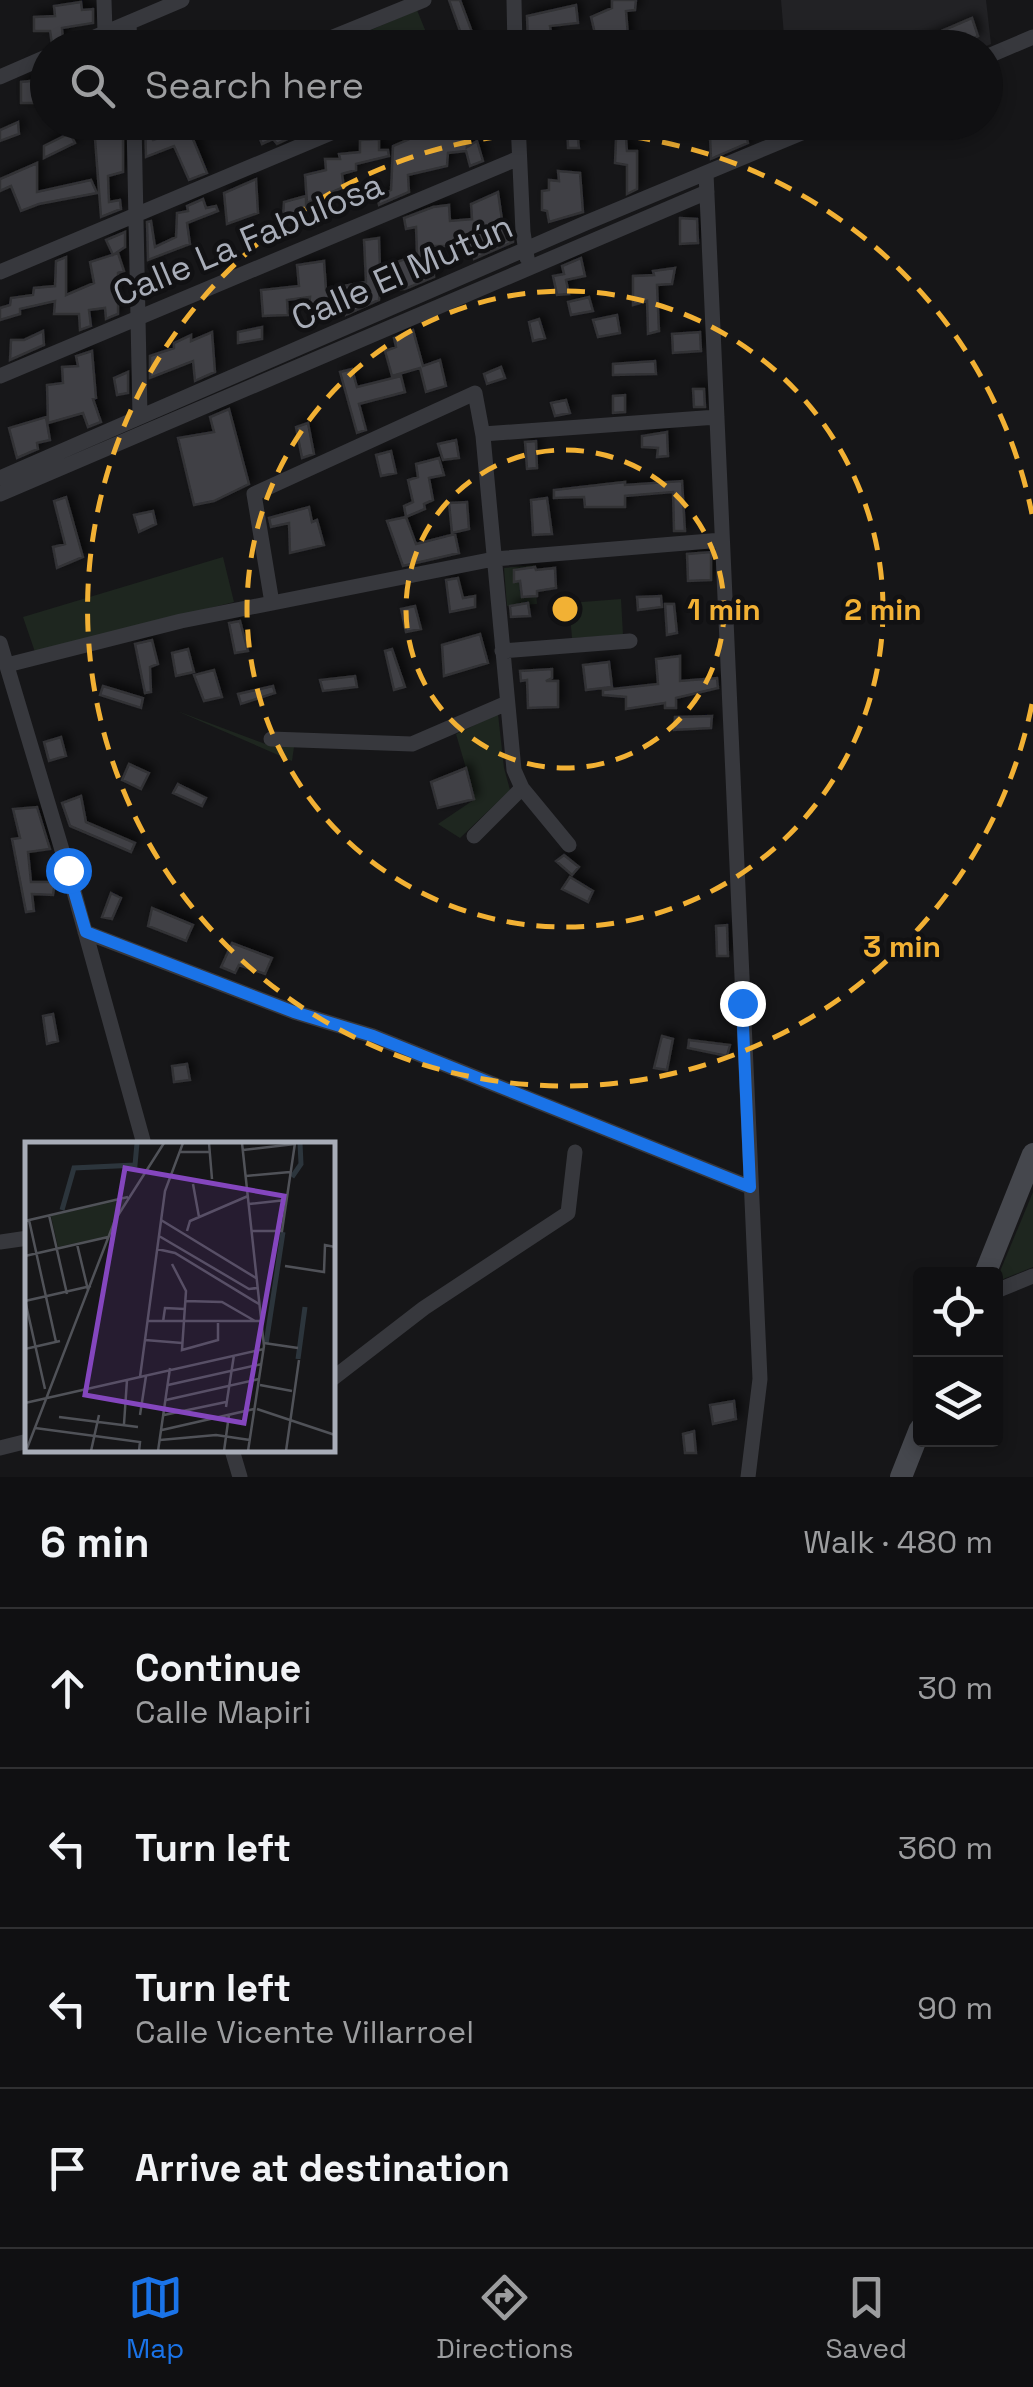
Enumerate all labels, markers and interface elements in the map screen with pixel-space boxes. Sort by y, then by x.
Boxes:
search box [30,30,1003,140]
icon: search [65,58,120,113]
text: Search here [145,61,364,109]
street label: Calle La Fabulosa [106,162,390,316]
street label: Calle El Mutún [285,204,519,340]
text: 1 min [687,590,761,629]
text: 2 min [844,590,922,629]
centre of rings [547,591,583,627]
route start [46,848,92,894]
text: 3 min [863,927,941,966]
route end [720,981,766,1027]
inset map [25,1142,335,1452]
map controls [913,1267,1003,1447]
button: locate [913,1267,1003,1357]
button: layers [913,1357,1003,1447]
text: 6 min [40,1516,150,1569]
text: Walk · 480 m [803,1522,993,1562]
text: Continue [135,1644,301,1692]
icon: ahead [40,1661,95,1716]
text: 30 m [917,1668,993,1708]
text: Calle Mapiri [135,1692,311,1732]
icon: left [40,1821,95,1876]
text: Turn left [135,1824,291,1872]
text: 360 m [898,1828,993,1868]
text: Turn left [135,1964,291,2012]
icon: left [40,1981,95,2036]
text: 90 m [917,1988,993,2028]
text: Calle Vicente Villarroel [135,2012,474,2052]
icon: arrive [40,2141,95,2196]
text: Arrive at destination [135,2144,510,2192]
tab: Map [126,2270,184,2366]
tab: Directions [436,2270,573,2366]
tab: Saved [825,2270,907,2366]

